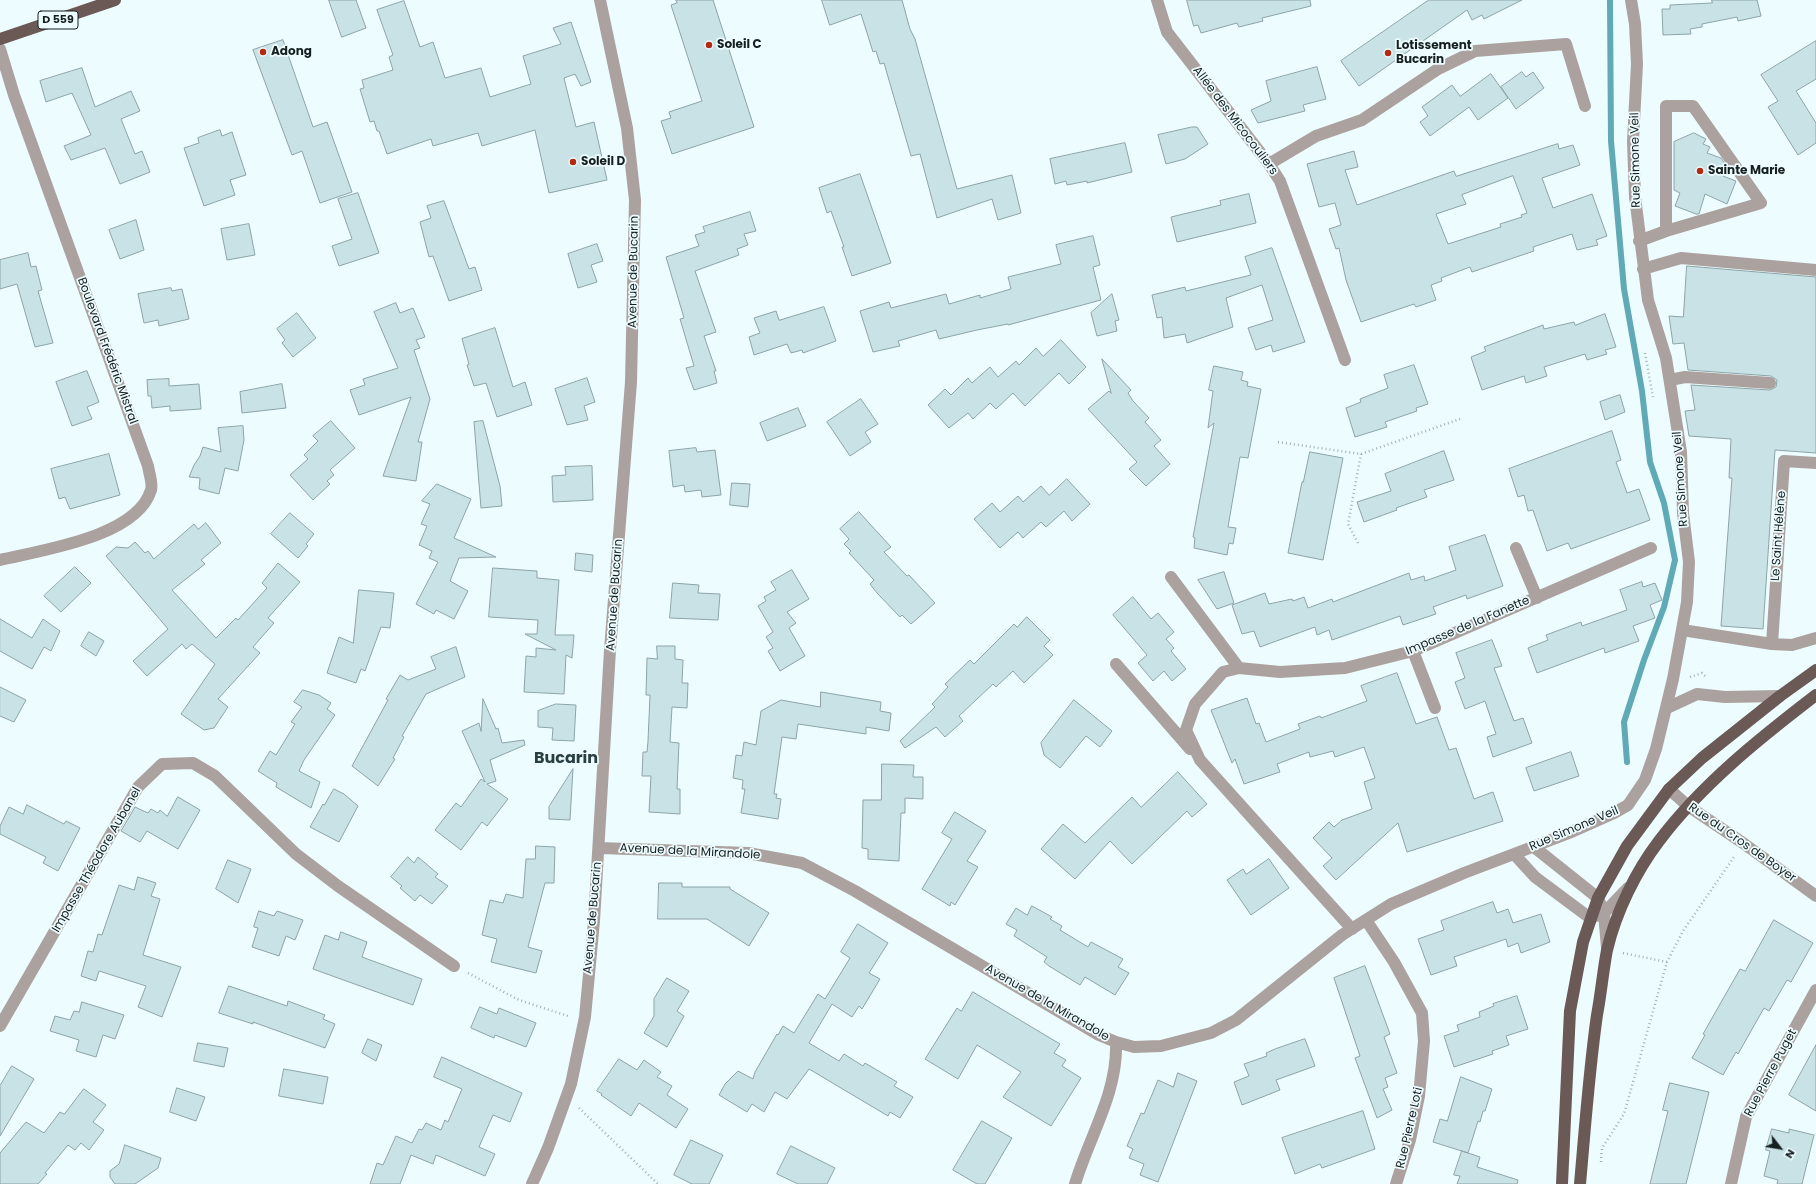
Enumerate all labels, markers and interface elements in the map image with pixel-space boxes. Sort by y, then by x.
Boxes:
road number: D 559 [38,11,78,29]
place label: Soleil C [717,38,762,52]
place label: Lotissement Bucarin [1396,39,1472,67]
marker: Soleil C [704,40,714,50]
place label: Adong [271,45,312,59]
marker: Adong [258,47,268,57]
marker: Lotissement Bucarin [1383,48,1393,58]
street label: Allée des Micocouliers [1190,64,1280,178]
street label: Rue Simone Veil [1628,112,1644,208]
place label: Soleil D [581,155,625,169]
marker: Soleil D [568,157,578,167]
place label: Sainte Marie [1708,164,1785,178]
marker: Sainte Marie [1695,166,1705,176]
street label: Avenue de Bucarin [626,216,642,328]
street label: Boulevard Frédéric Mistral [74,276,140,426]
street label: Rue Simone Veil [1670,431,1692,527]
street label: Le Saint Hélène [1769,490,1789,582]
street label: Avenue de Bucarin [604,538,626,652]
street label: Impasse de la Fanette [1404,593,1532,659]
district label: Bucarin [534,749,598,769]
street label: Impasse Théodore Aubanel [50,785,144,935]
street label: Rue du Cros de Boyer [1685,800,1799,886]
street label: Rue Simone Veil [1527,804,1621,854]
street label: Avenue de la Mirandole [619,841,761,863]
street label: Avenue de Bucarin [581,861,605,975]
street label: Avenue de la Mirandole [982,962,1112,1044]
street label: Rue Pierre Puget [1742,1027,1800,1119]
street label: Rue Pierre Loti [1394,1086,1426,1170]
north arrow [1760,1128,1800,1168]
text: N [1781,1147,1799,1162]

